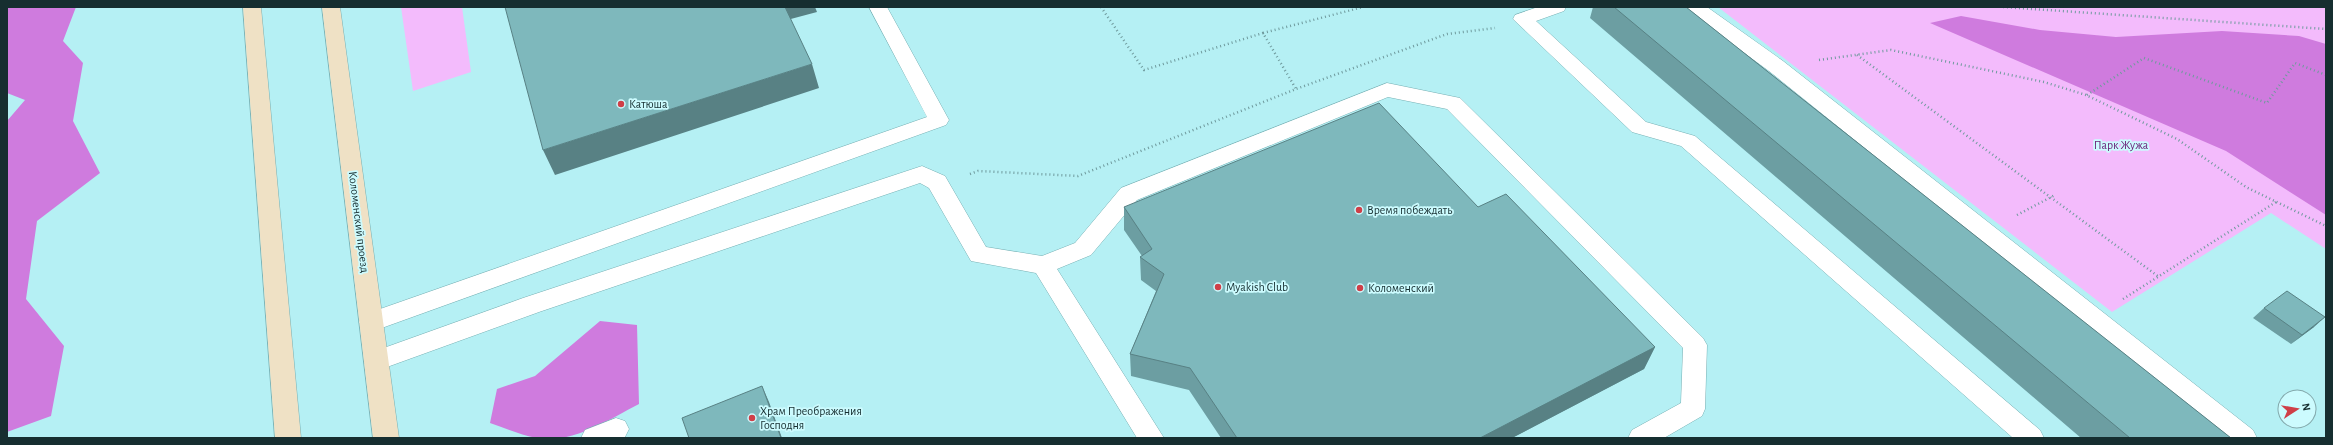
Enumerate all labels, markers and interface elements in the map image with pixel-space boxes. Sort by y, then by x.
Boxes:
place label: Катюша [629,98,668,110]
marker: Катюша [616,99,626,109]
park label: Парк Жужа [2094,139,2149,152]
street label: Коломенский проезд [347,170,371,274]
place label: Время побеждать [1367,204,1452,216]
marker: Время побеждать [1354,205,1364,215]
place label: Myakish Club [1226,281,1288,294]
marker: Myakish Club [1213,282,1223,292]
place label: Коломенский [1368,282,1434,294]
marker: Коломенский [1355,283,1365,293]
north arrow [2277,389,2317,429]
text: N [2300,402,2312,412]
place label: Храм Преображения Господня [760,405,862,431]
marker: Храм Преображения Господня [747,413,757,423]

